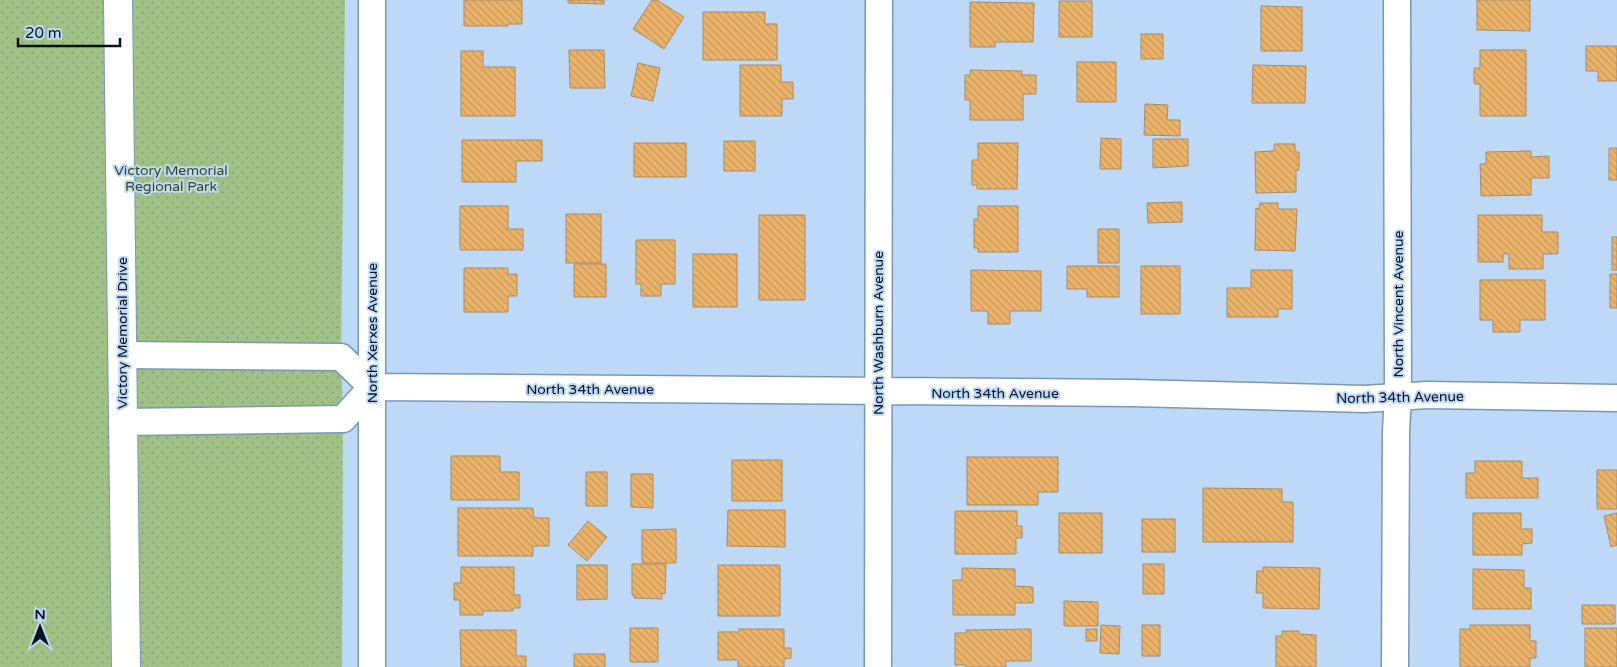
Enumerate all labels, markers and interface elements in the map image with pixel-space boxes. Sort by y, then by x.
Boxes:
scale bar [18,15,120,47]
text: 20 m [25,24,62,42]
park label: Victory Memorial Regional Park [114,162,228,195]
street label: North Vincent Avenue [1390,231,1407,377]
street label: North Washburn Avenue [870,251,887,415]
street label: Victory Memorial Drive [114,257,131,409]
street label: North Xerxes Avenue [364,263,381,403]
street label: North 34th Avenue [526,381,654,398]
street label: North 34th Avenue [931,385,1059,402]
street label: North 34th Avenue [1336,388,1464,407]
north arrow [15,602,65,652]
text: N [34,606,46,623]

